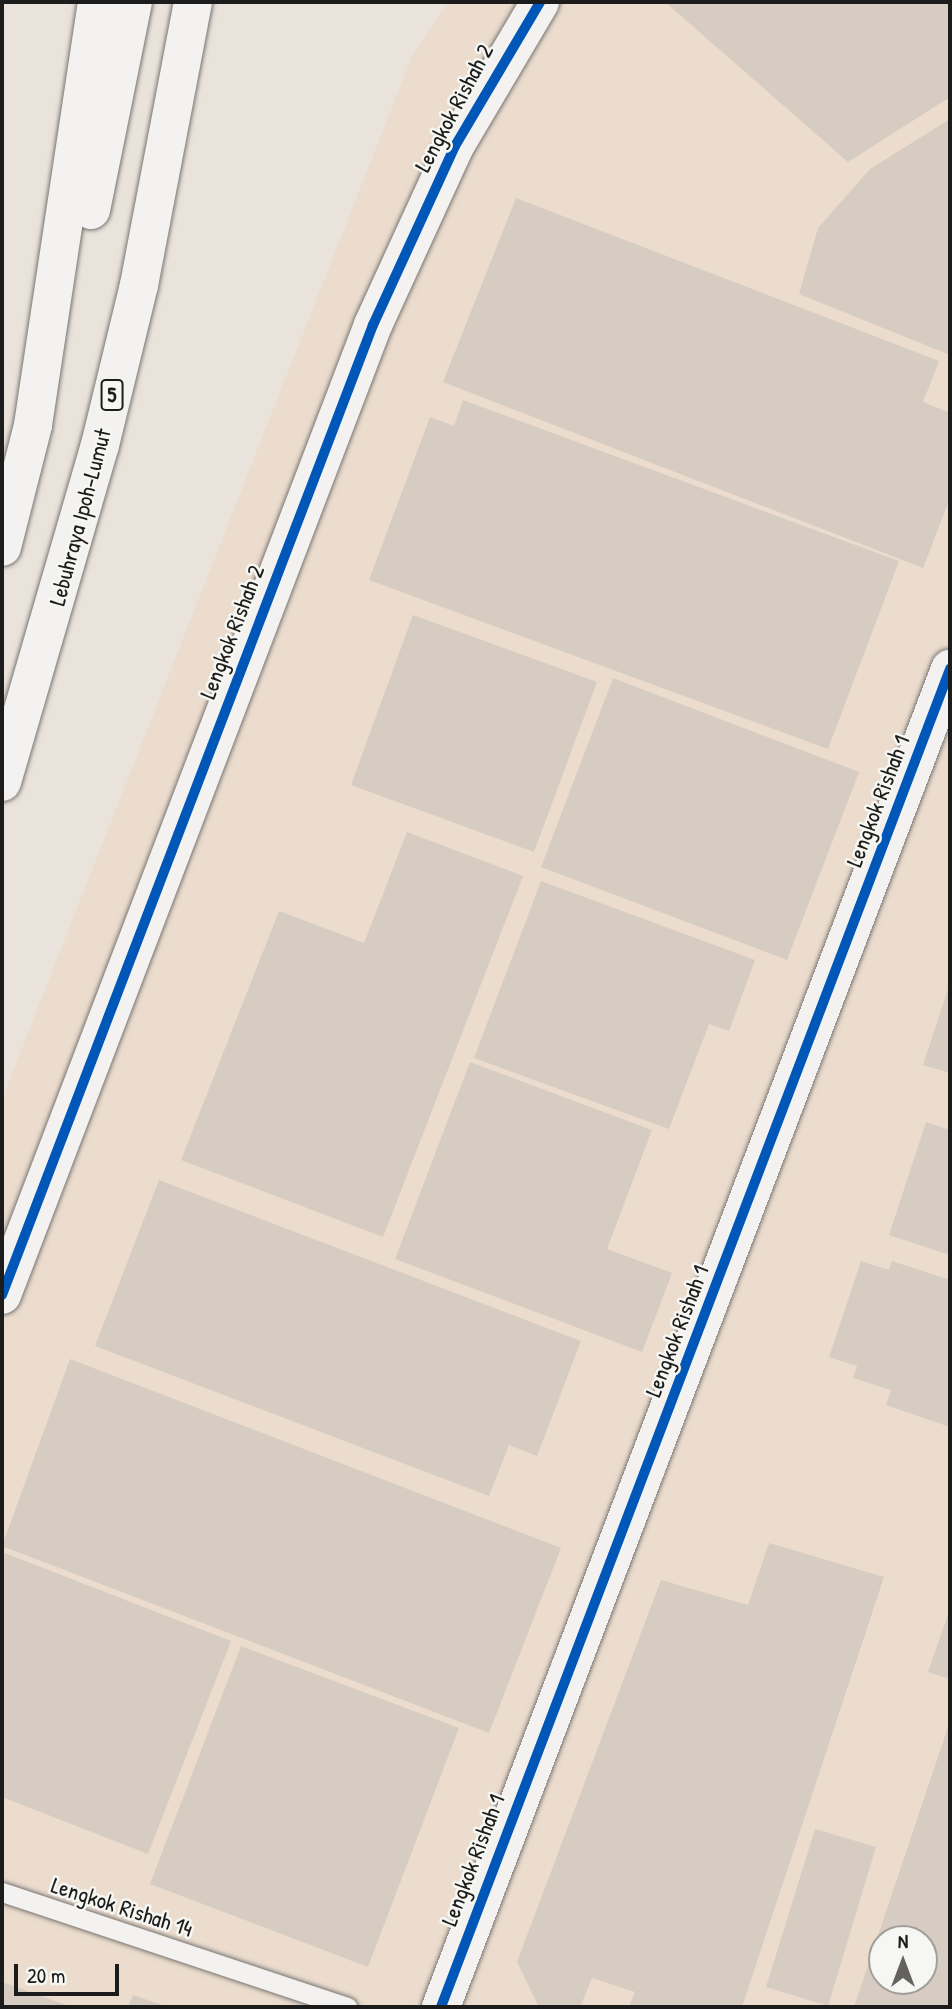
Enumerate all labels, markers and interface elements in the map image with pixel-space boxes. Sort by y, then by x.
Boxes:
street label: Lengkok Rishah 2 [409,39,499,177]
road number: 5 [100,378,124,412]
street label: Lebuhraya Ipoh-Lumut [43,426,117,608]
street label: Lengkok Rishah 2 [194,561,270,703]
street label: Lengkok Rishah 1 [840,731,916,871]
street label: Lengkok Rishah 1 [639,1261,715,1401]
street label: Lengkok Rishah 1 [435,1790,511,1930]
street label: Lengkok Rishah 14 [48,1871,196,1943]
north arrow [868,1925,938,1995]
text: N [898,1928,908,1954]
scale bar [18,1950,122,1994]
text: 20 m [27,1961,65,1990]

